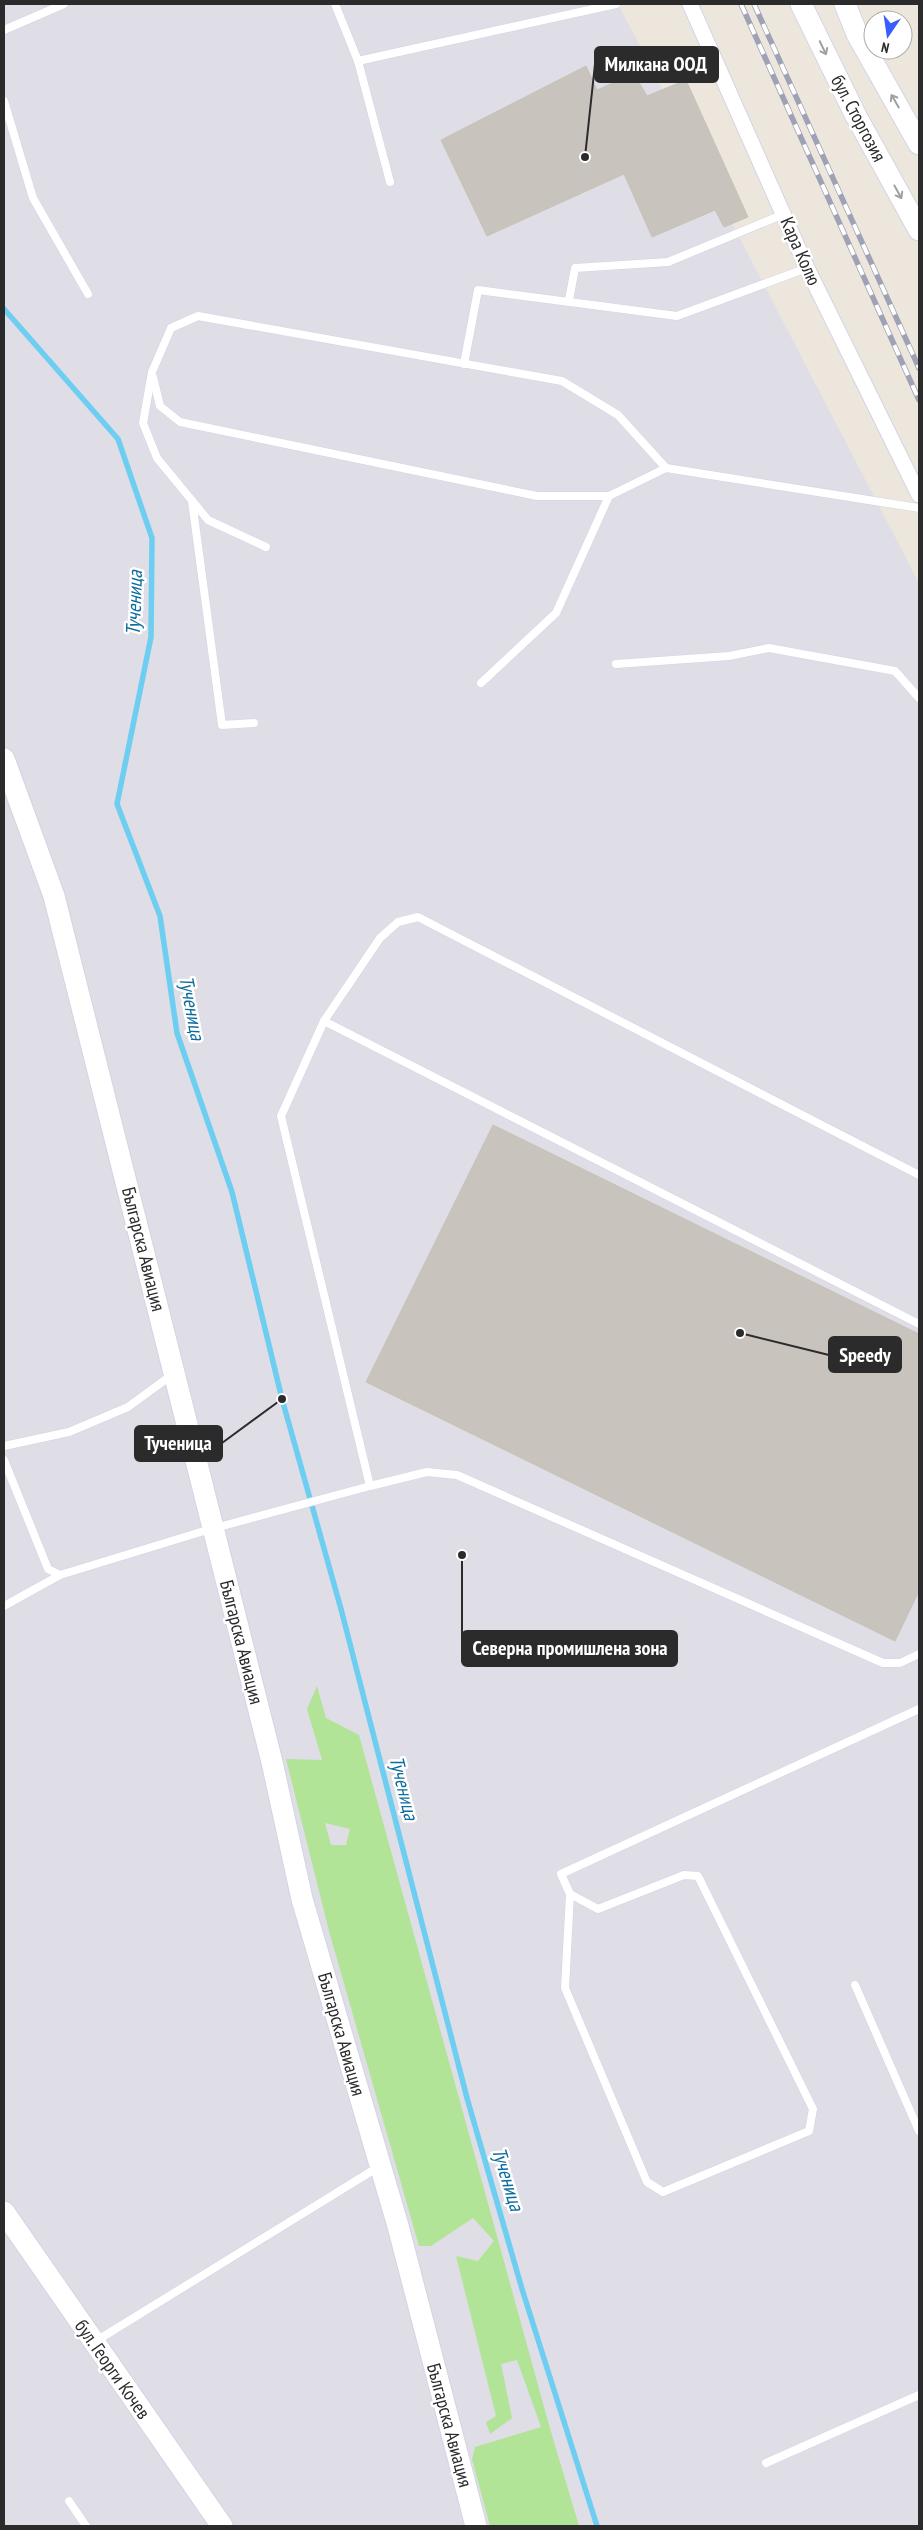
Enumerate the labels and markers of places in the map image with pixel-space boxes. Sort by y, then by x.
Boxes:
callout: Милкана OOД [595,47,718,82]
callout: Speedy [829,1337,901,1372]
callout: Тученица [135,1426,222,1461]
callout: Северна промишлена зона [462,1631,677,1666]

